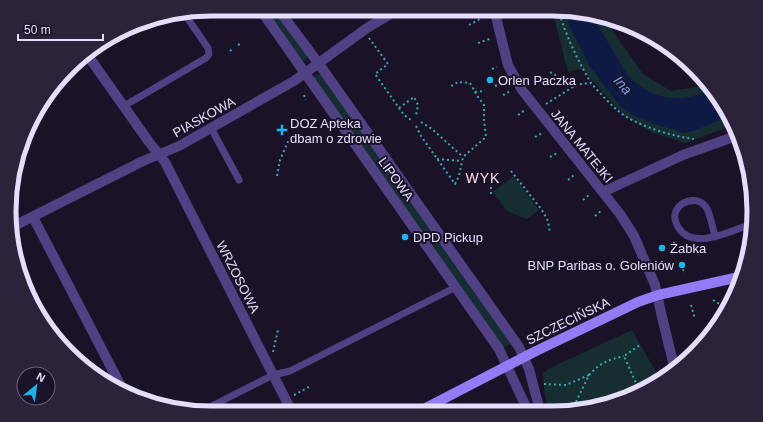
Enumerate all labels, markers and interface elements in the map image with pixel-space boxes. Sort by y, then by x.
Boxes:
scale bar [18,16,103,42]
text: 50 m [24,23,51,37]
water label: Ina [611,72,636,98]
place label: Orlen Paczka [498,73,577,88]
marker: Orlen Paczka [485,75,495,85]
street label: PIASKOWA [170,94,238,140]
street label: JANA MATEJKI [548,106,616,186]
place label: DOZ Apteka dbam o zdrowie [290,116,382,146]
marker: DOZ Apteka dbam o zdrowie [277,125,287,135]
street label: LIPOWA [375,154,417,204]
district label: WYK [466,170,500,186]
place label: DPD Pickup [413,230,483,245]
marker: DPD Pickup [400,232,410,242]
street label: WRZOSOWA [213,238,263,316]
place label: Żabka [670,241,707,256]
marker: Żabka [657,243,667,253]
place label: BNP Paribas o. Goleniów [528,258,675,273]
marker: BNP Paribas o. Goleniów [677,260,687,270]
street label: SZCZECIŃSKA [524,294,612,348]
north arrow [16,366,56,406]
text: N [34,370,47,384]

